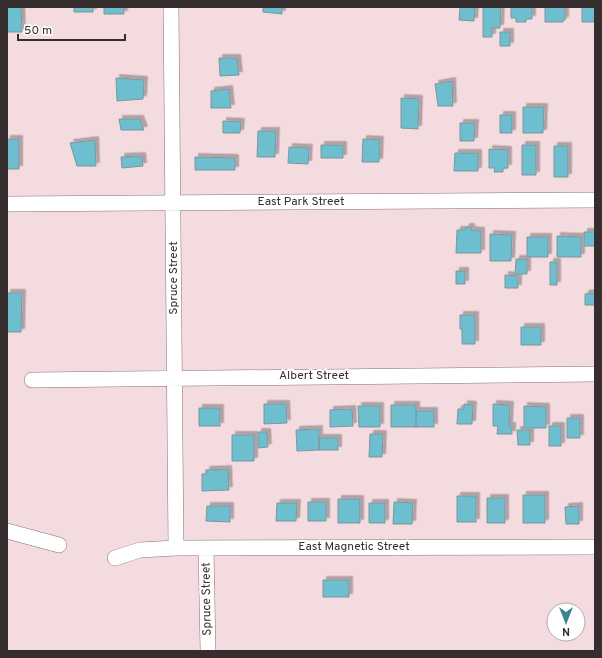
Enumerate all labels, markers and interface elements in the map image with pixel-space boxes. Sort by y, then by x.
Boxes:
scale bar [18,16,125,42]
text: 50 m [24,23,52,39]
street label: East Park Street [258,194,344,210]
street label: Spruce Street [166,241,182,315]
street label: Albert Street [279,368,349,384]
street label: East Magnetic Street [298,539,410,555]
street label: Spruce Street [198,562,216,636]
north arrow [546,602,586,642]
text: N [562,624,570,638]

